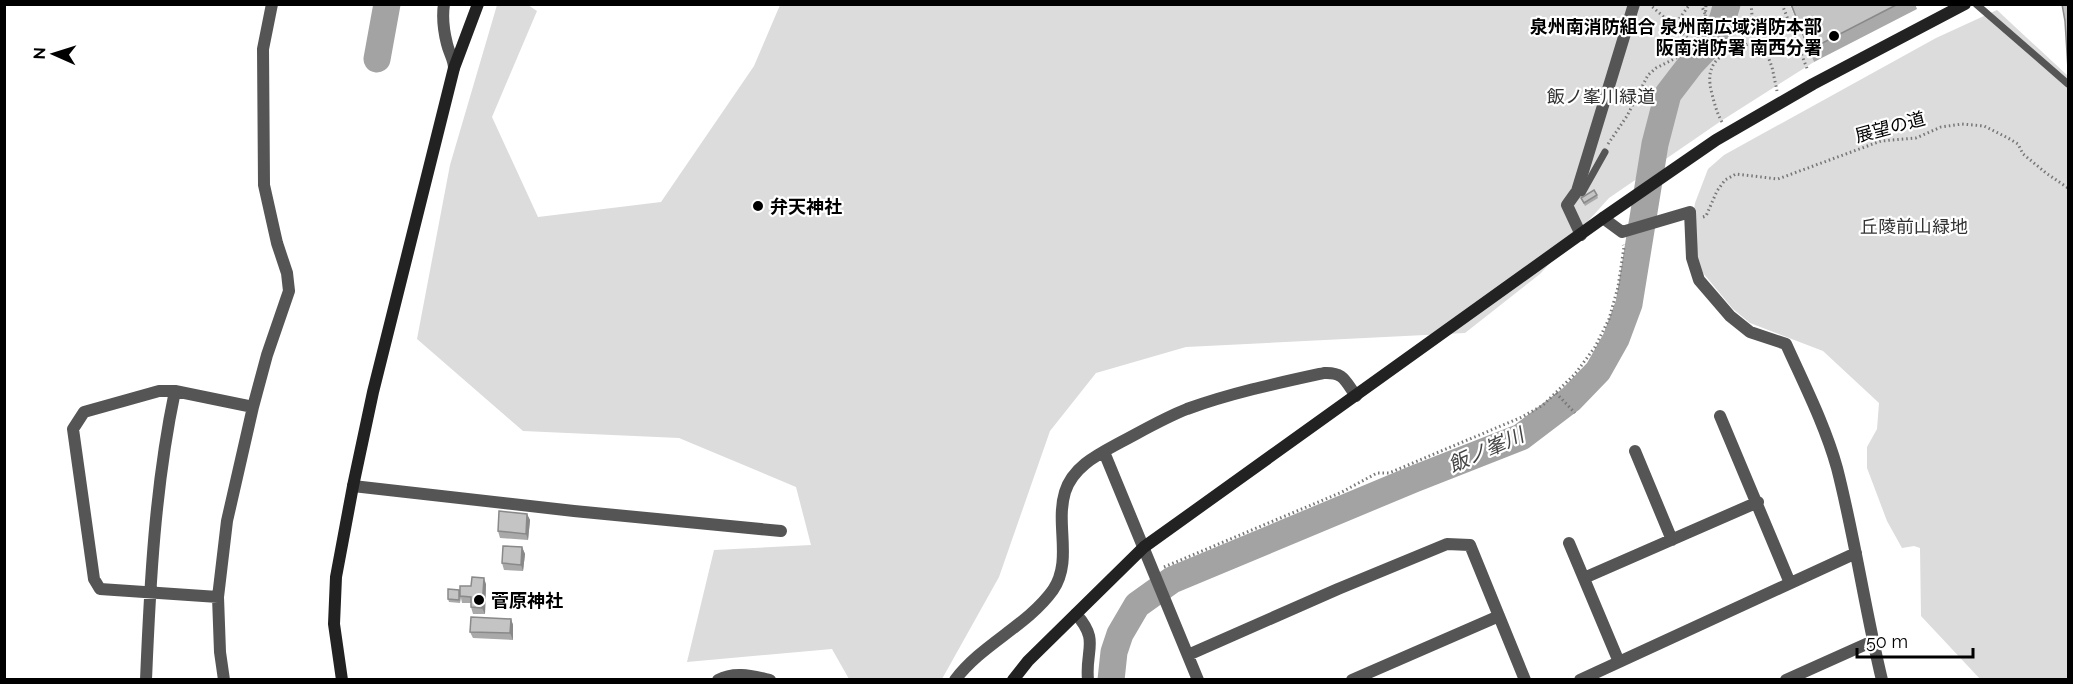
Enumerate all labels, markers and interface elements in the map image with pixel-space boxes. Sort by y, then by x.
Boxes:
place label: 泉州南消防組合 泉州南広域消防本部 阪南消防署 南西分署 [1530,16,1822,58]
north arrow [24,24,84,84]
marker: 泉州南消防組合 泉州南広域消防本部 阪南消防署 南西分署 [1827,29,1841,43]
text: N [30,47,49,60]
park label: 飯ノ峯川緑道 [1547,86,1655,107]
street label: 展望の道 [1853,108,1927,146]
place label: 弁天神社 [770,196,842,217]
marker: 弁天神社 [751,199,765,213]
park label: 丘陵前山緑地 [1860,216,1968,237]
water label: 飯ノ峯川 [1445,422,1529,477]
place label: 菅原神社 [491,590,563,611]
marker: 菅原神社 [472,593,486,607]
scale bar [1857,621,1972,659]
text: 50 m [1866,631,1908,652]

